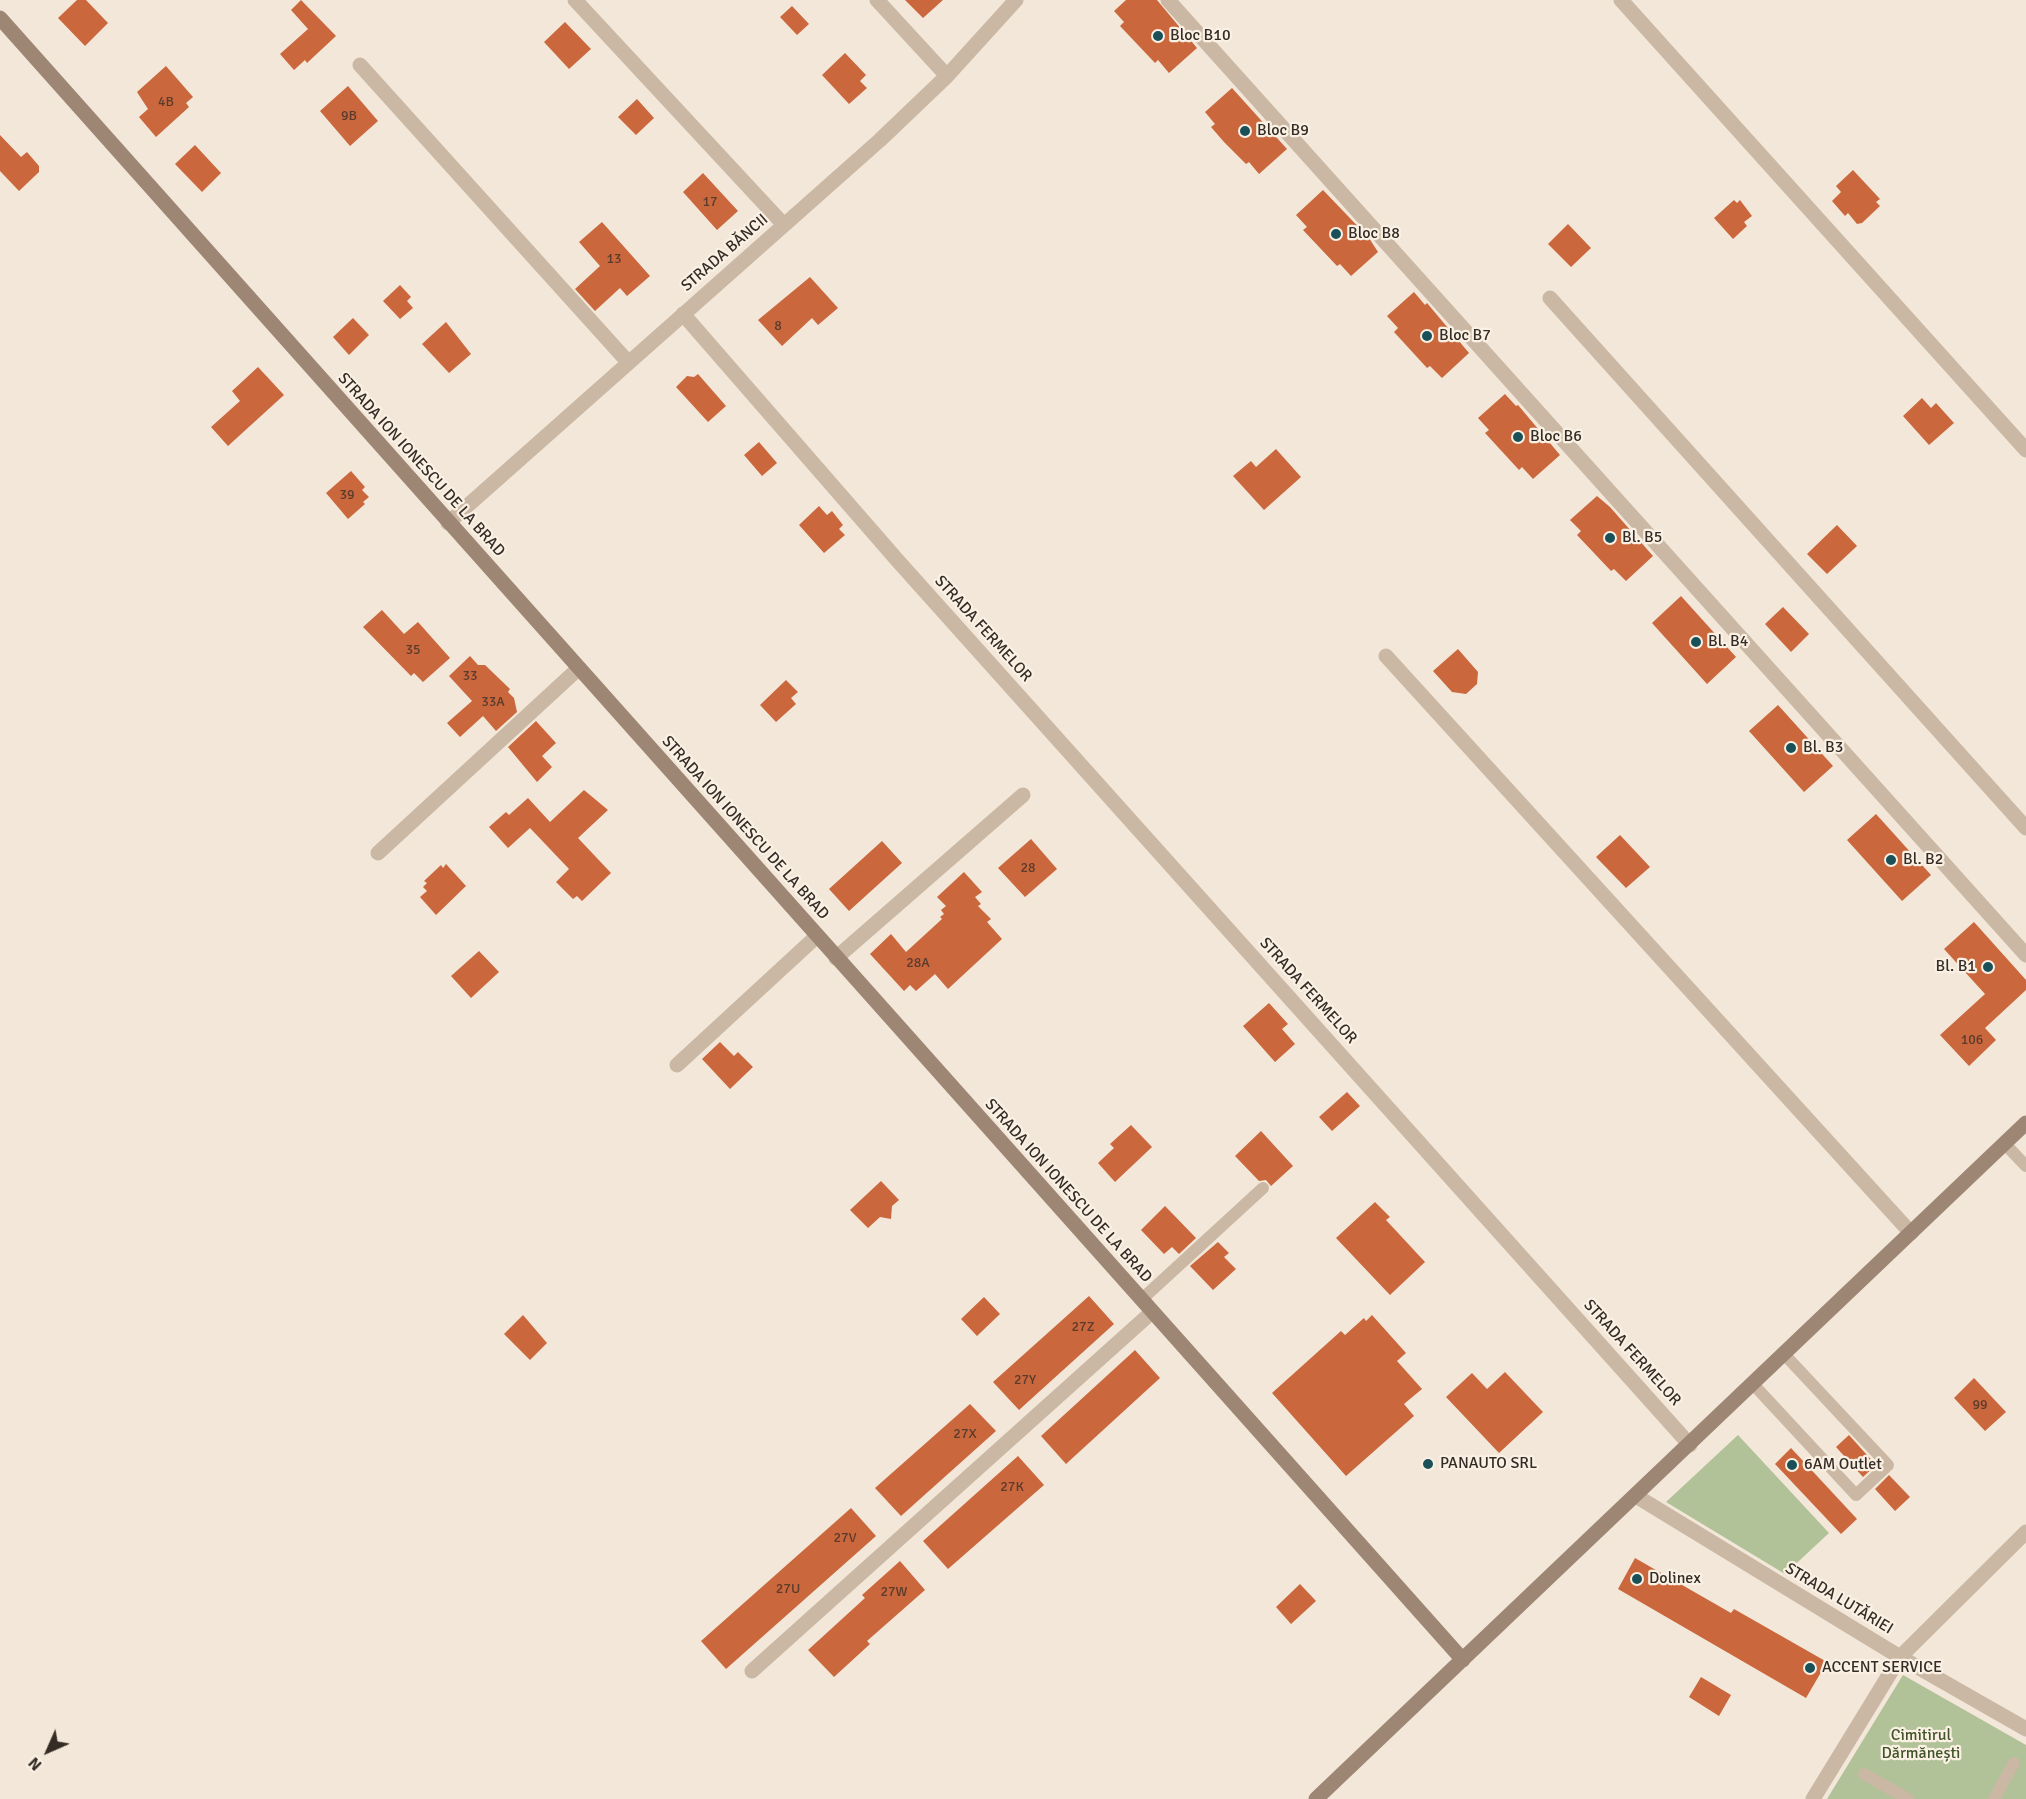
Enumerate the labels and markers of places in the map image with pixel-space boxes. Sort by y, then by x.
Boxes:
place label: Bloc B10 [1170,26,1231,46]
marker: Bloc B10 [1151,29,1165,43]
place label: Bloc B9 [1257,121,1309,141]
marker: Bloc B9 [1238,124,1252,138]
place label: Bloc B8 [1348,224,1400,244]
marker: Bloc B8 [1329,227,1343,241]
place label: Bloc B7 [1439,326,1491,346]
marker: Bloc B7 [1420,329,1434,343]
place label: Bloc B6 [1530,427,1582,447]
marker: Bloc B6 [1511,430,1525,444]
place label: Bl. B5 [1622,528,1662,548]
marker: Bl. B5 [1603,531,1617,545]
place label: Bl. B4 [1708,632,1748,652]
marker: Bl. B4 [1689,635,1703,649]
place label: Bl. B3 [1803,738,1843,758]
marker: Bl. B3 [1784,741,1798,755]
place label: Bl. B2 [1903,850,1943,870]
marker: Bl. B2 [1884,853,1898,867]
place label: Bl. B1 [1936,957,1976,977]
marker: Bl. B1 [1981,960,1995,974]
place label: PANAUTO SRL [1440,1454,1537,1474]
place label: 6AM Outlet [1804,1455,1882,1475]
marker: PANAUTO SRL [1421,1457,1435,1471]
marker: 6AM Outlet [1785,1458,1799,1472]
place label: Dolinex [1649,1569,1701,1589]
marker: Dolinex [1630,1572,1644,1586]
place label: ACCENT SERVICE [1822,1658,1942,1678]
marker: ACCENT SERVICE [1803,1661,1817,1675]

